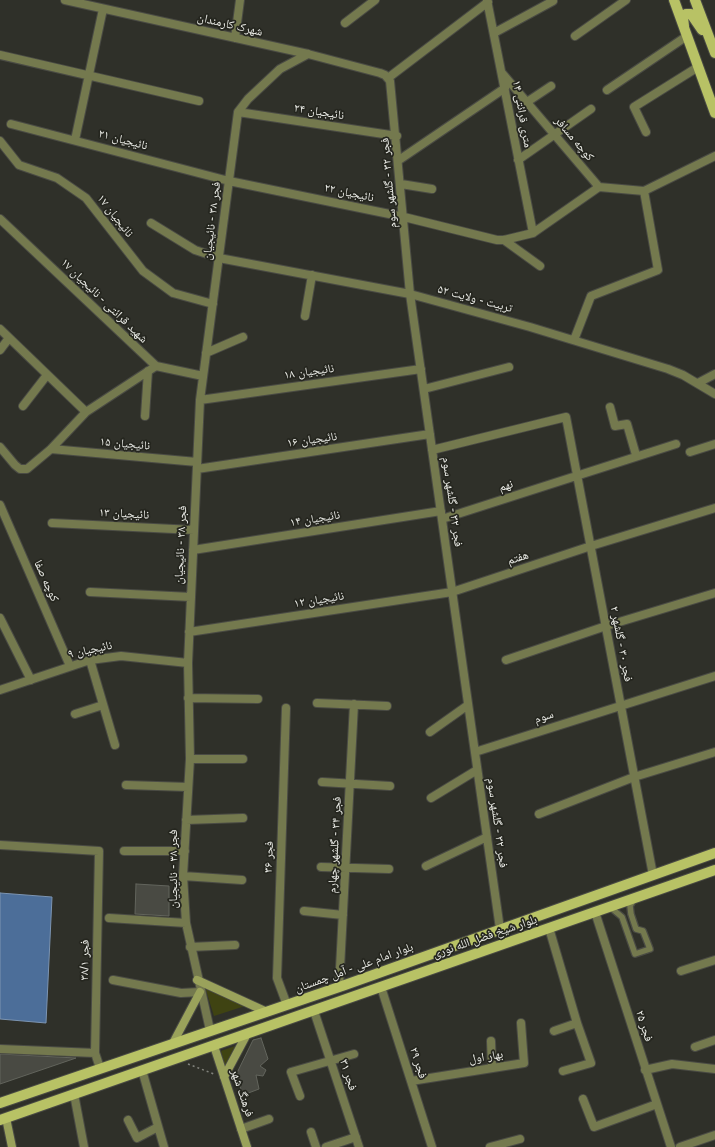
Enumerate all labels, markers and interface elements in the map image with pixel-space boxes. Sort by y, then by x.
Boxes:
street label: شهرک کارمندان [196,11,264,39]
street label: ۱۴ متری قرائتی [509,79,535,149]
street label: نائیجیان ۲۴ [293,101,345,123]
street label: کوچه مسافر [551,114,597,164]
street label: نائیجیان ۲۱ [97,127,149,153]
street label: فجر ۳۲ - گلشهر سوم [378,137,400,229]
street label: فجر ۳۸ - نائیجیان [200,181,224,261]
street label: نائیجیان ۲۲ [323,181,375,205]
street label: نائیجیان ۱۷ [94,192,136,240]
street label: شهید قرائتی - نائیجیان ۱۷ [57,256,151,346]
street label: تربیت - ولایت ۵۲ [436,282,514,316]
street label: نائیجیان ۱۸ [283,361,335,383]
street label: نائیجیان ۱۶ [286,429,338,451]
street label: نائیجیان ۱۵ [99,435,151,453]
street label: فجر ۳۲ - گلشهر سوم [439,456,465,548]
street label: نهم [497,477,515,495]
street label: نائیجیان ۱۳ [98,505,150,523]
street label: فجر ۳۸ - نائیجیان [172,505,190,585]
street label: نائیجیان ۱۴ [289,508,341,530]
street label: هفتم [506,548,530,568]
street label: کوچه صفا [30,558,62,604]
street label: نائیجیان ۱۲ [293,589,345,611]
street label: فجر ۳۰ - گلشهر ۲ [607,605,635,683]
street label: نائیجیان ۹ [66,638,114,662]
street label: سوم [533,707,555,727]
street label: فجر ۳۲ - گلشهر سوم [484,777,510,869]
street label: فجر ۳۴ - گلشهر چهارم [325,796,345,894]
street label: فجر ۳۸ - نائیجیان [167,830,181,908]
street label: فجر ۳۶ [261,841,277,873]
street label: بلوار شیخ فضل الله نوری [431,912,539,962]
street label: فجر ۳۸/۱ [77,940,93,980]
street label: بلوار امام علی - آمل چمستان [293,940,415,996]
street label: فجر ۲۵ [632,1009,656,1043]
street label: فجر ۲۹ [406,1046,430,1080]
street label: بهار اول [468,1047,504,1067]
street label: فجر ۳۱ [336,1058,360,1092]
street label: فرهنگ شهر [228,1067,256,1119]

